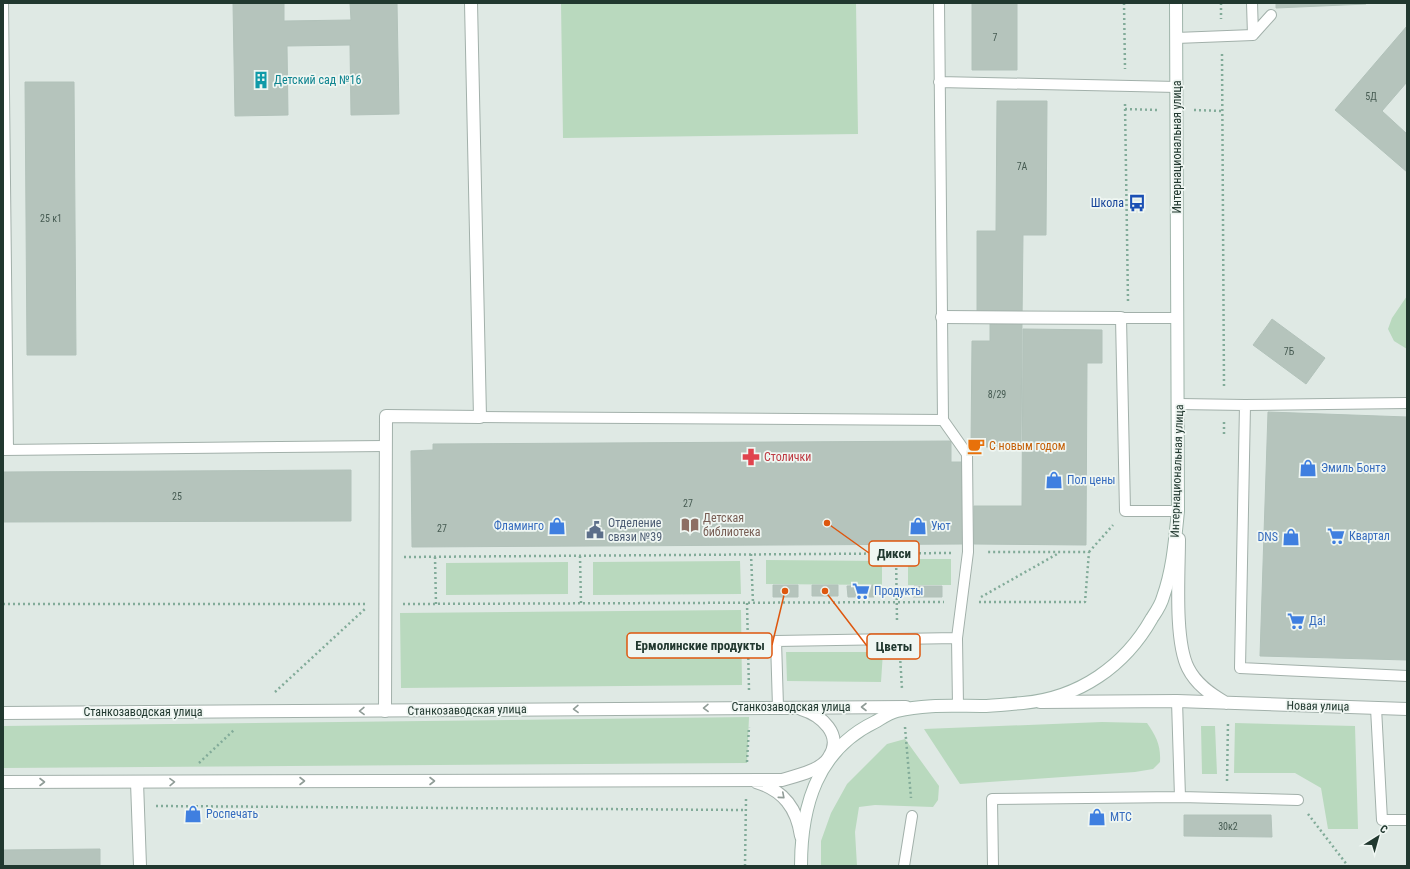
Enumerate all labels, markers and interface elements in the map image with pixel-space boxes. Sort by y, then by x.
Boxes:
house number: 7 [993,32,998,43]
building icon: Детский сад №16 [251,70,271,90]
place label: Детский сад №16 [274,73,361,87]
street label: Интернациональная улица [1170,80,1184,214]
house number: 5Д [1365,91,1377,102]
house number: 7А [1017,161,1028,172]
bus stop icon: Школа [1127,193,1147,213]
place label: Школа [1091,196,1124,210]
house number: 25 к1 [40,213,62,224]
house number: 7Б [1284,346,1295,357]
house number: 8/29 [988,389,1006,400]
street label: Интернациональная улица [1168,404,1186,538]
cafe icon: С новым годом [966,436,986,456]
place label: С новым годом [989,439,1066,453]
pharmacy icon: Столички [741,447,761,467]
place label: Столички [764,450,811,464]
shop icon: Эмиль Бонтэ [1298,458,1318,478]
place label: Эмиль Бонтэ [1321,461,1386,475]
shop icon: Пол цены [1044,470,1064,490]
place label: Пол цены [1067,473,1115,487]
house number: 25 [172,491,182,502]
house number: 27 [683,498,693,509]
place label: Детская библиотека [703,511,761,539]
library icon: Детская библиотека [680,515,700,535]
shop icon: Фламинго [547,516,567,536]
place label: Отделение связи №39 [608,516,662,544]
shop icon: Уют [908,516,928,536]
place label: Фламинго [494,519,544,533]
place label: Уют [931,519,951,533]
public building icon: Отделение связи №39 [585,520,605,540]
house number: 27 [437,523,447,534]
supermarket icon: Квартал [1326,526,1346,546]
shop icon: DNS [1281,527,1301,547]
place label: Квартал [1349,529,1390,543]
place label: DNS [1257,530,1278,544]
callout: Дикси [869,541,919,566]
text: Дикси [877,546,911,561]
supermarket icon: Продукты [851,581,871,601]
place label: Продукты [874,584,923,598]
supermarket icon: Да! [1286,611,1306,631]
place label: Да! [1309,614,1326,628]
callout: Ермолинские продукты [627,633,772,658]
callout: Цветы [867,634,920,659]
text: Ермолинские продукты [635,638,765,653]
text: Цветы [876,639,912,654]
street label: Новая улица [1286,698,1350,714]
street label: Станкозаводская улица [731,700,851,714]
street label: Станкозаводская улица [407,702,527,718]
one-way arrow [861,703,867,711]
one-way arrow [703,704,709,712]
street label: Станкозаводская улица [83,705,203,719]
one-way arrow [573,705,579,713]
one-way arrow [359,707,365,715]
one-way arrow [169,777,175,786]
one-way arrow [299,777,305,785]
one-way arrow [429,777,435,785]
one-way arrow [39,778,45,786]
one-way arrow [777,791,784,798]
shop icon: Роспечать [183,804,203,824]
place label: Роспечать [206,807,258,821]
shop icon: МТС [1087,807,1107,827]
place label: МТС [1110,810,1132,824]
north arrow [1358,817,1398,857]
house number: 30к2 [1218,821,1238,832]
text: С [1377,822,1390,836]

